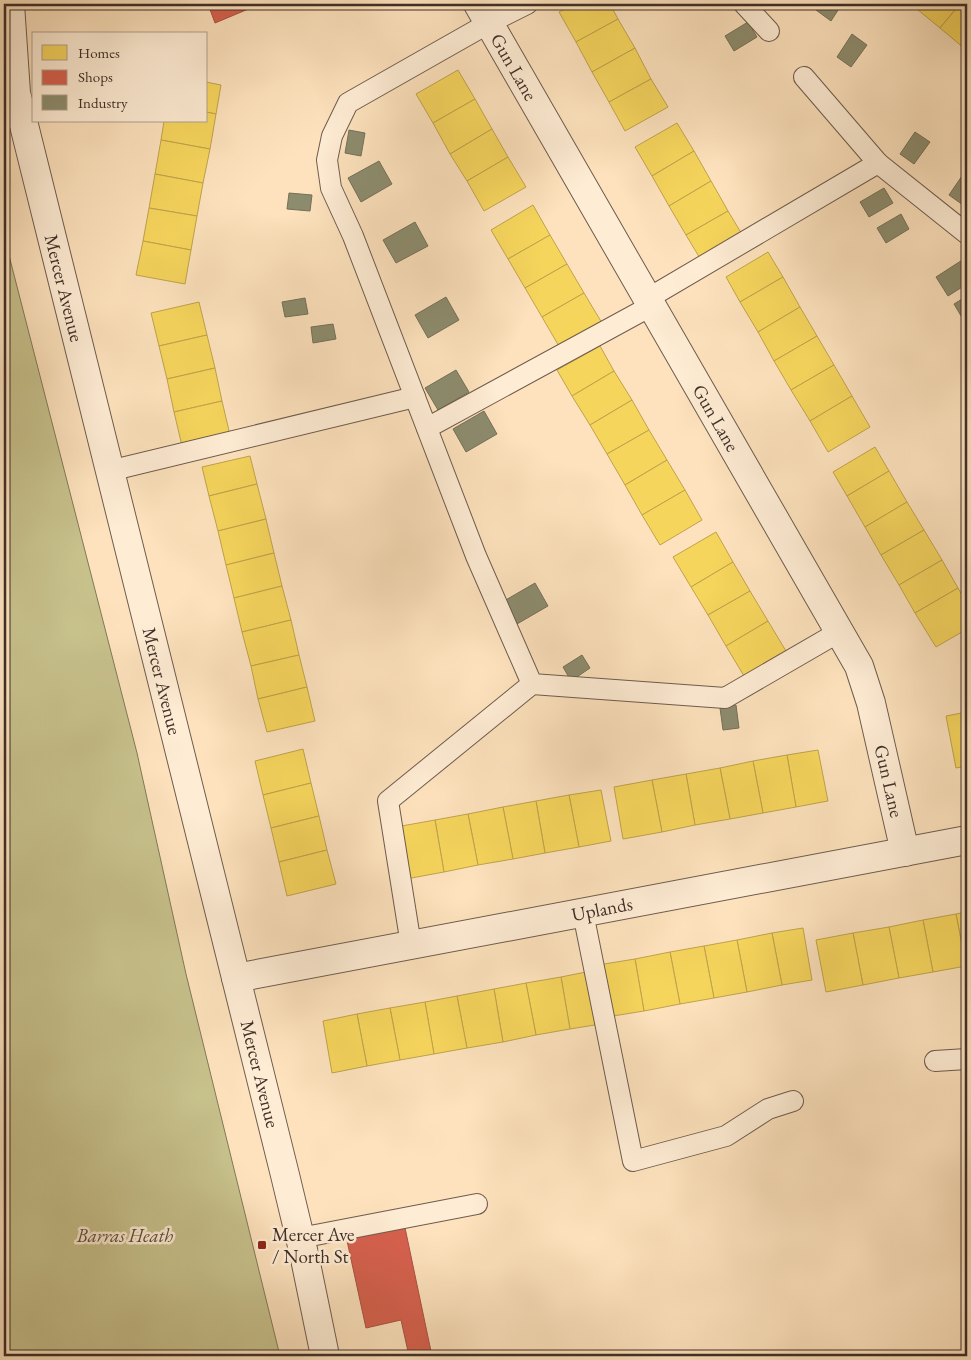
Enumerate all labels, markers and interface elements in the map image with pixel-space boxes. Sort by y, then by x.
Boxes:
street label: Gun Lane [485,29,543,105]
legend [32,32,208,122]
text: Homes [78,43,120,62]
text: Shops [78,67,113,86]
text: Industry [78,93,128,112]
street label: Mercer Avenue [39,232,89,344]
street label: Gun Lane [687,380,745,456]
street label: Mercer Avenue [137,625,187,737]
street label: Gun Lane [869,742,909,820]
street label: Uplands [569,891,635,927]
street label: Mercer Avenue [235,1018,285,1130]
place label: Mercer Ave / North St [272,1222,354,1269]
park label: Barras Heath [76,1223,173,1248]
marker: Mercer Ave / North St [256,1239,268,1251]

